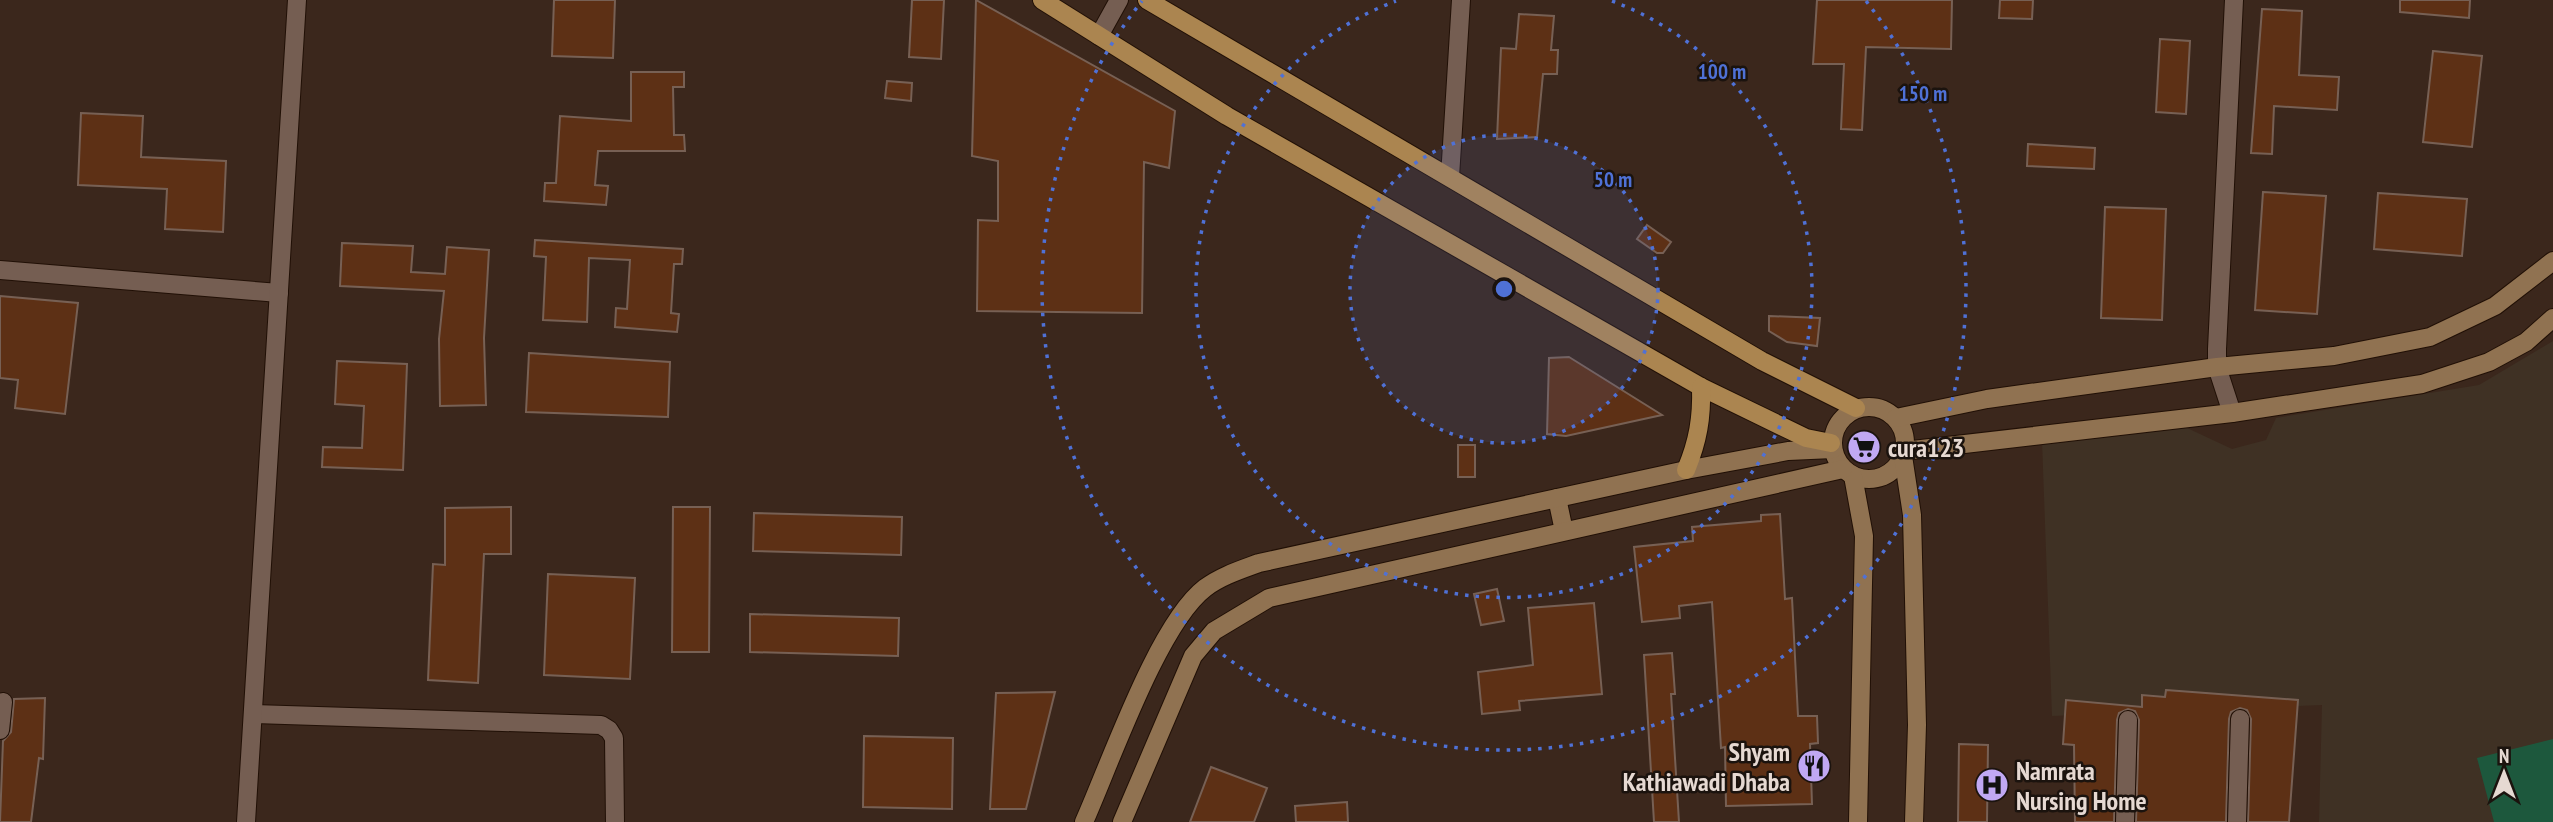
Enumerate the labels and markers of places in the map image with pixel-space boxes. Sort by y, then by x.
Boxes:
centre of rings [1492,277,1516,301]
supermarket icon: cura123 [1845,428,1883,466]
place label: cura123 [1888,431,1964,464]
place label: Shyam Kathiawadi Dhaba [1623,735,1790,798]
restaurant icon: Shyam Kathiawadi Dhaba [1795,747,1833,785]
place label: Namrata Nursing Home [2016,754,2147,817]
hospital icon: Namrata Nursing Home [1973,766,2011,804]

